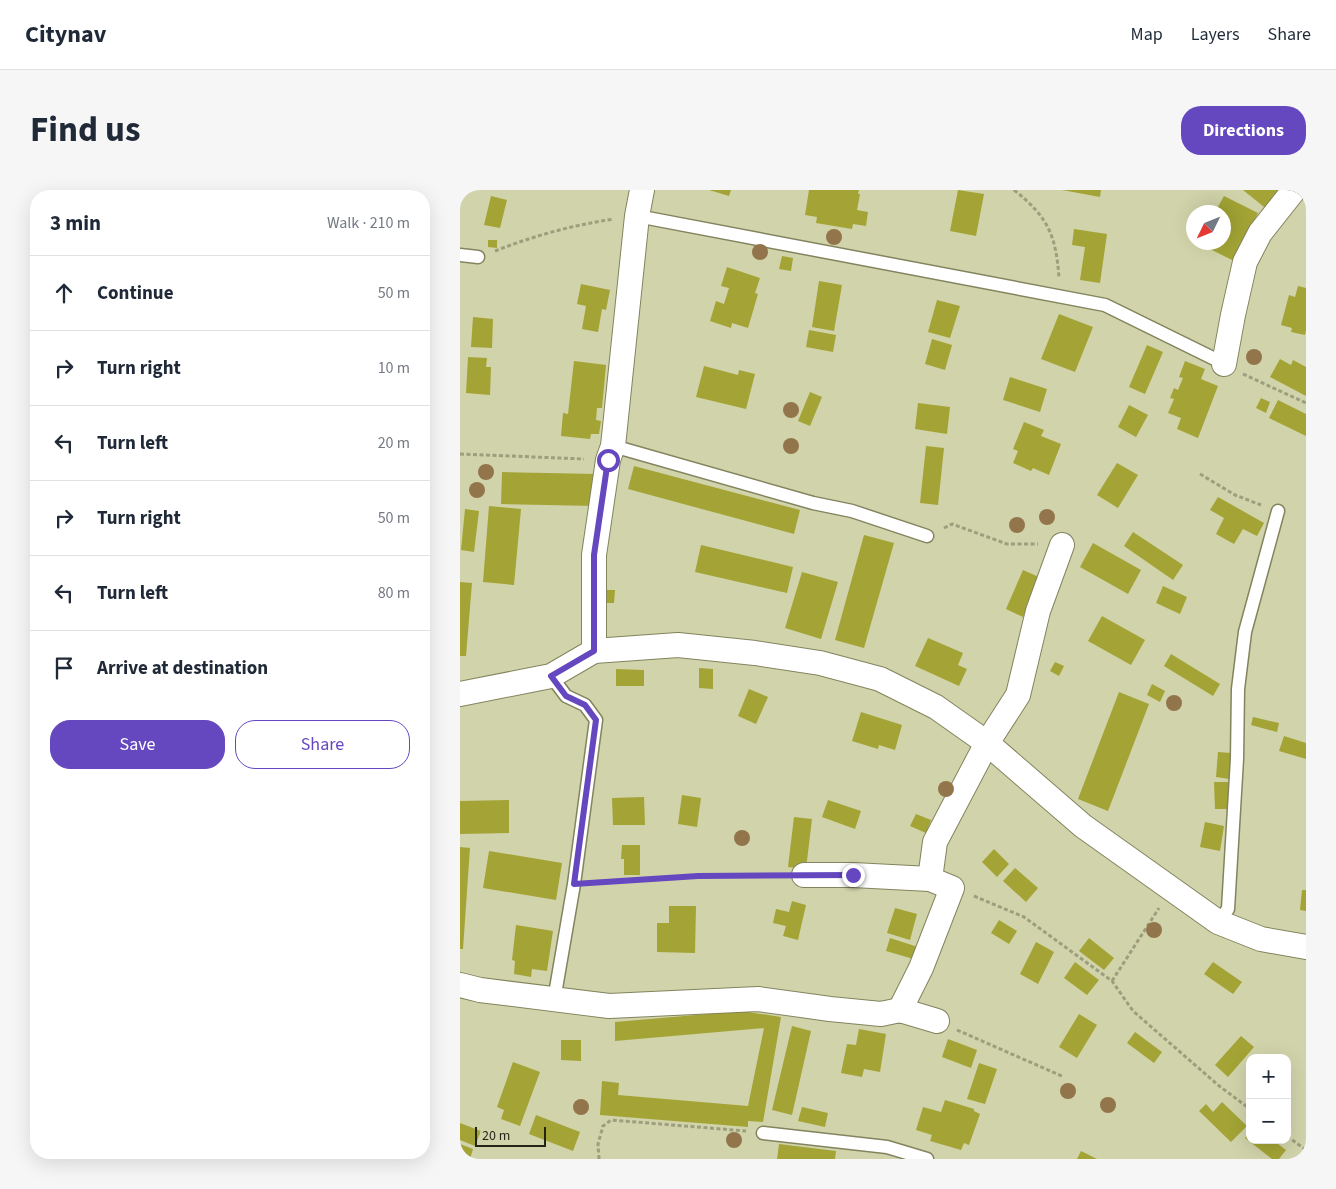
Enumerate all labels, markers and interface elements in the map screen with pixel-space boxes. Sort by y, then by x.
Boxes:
text: Citynav [25,17,106,52]
text: Map [1131,22,1163,47]
text: Layers [1191,22,1240,47]
text: Share [1268,22,1311,47]
text: Find us [30,105,140,155]
button: Directions [1181,106,1306,155]
north arrow [1186,205,1231,250]
text: 3 min [50,208,101,238]
text: Walk · 210 m [327,212,410,234]
icon: ahead [50,279,78,307]
text: Continue [97,280,174,307]
text: 50 m [378,282,410,304]
icon: right [50,354,78,382]
text: Turn right [97,355,181,382]
text: 10 m [378,357,410,379]
icon: left [50,429,78,457]
text: Turn left [97,430,168,457]
text: 20 m [378,432,410,454]
route start [597,449,620,472]
icon: right [50,504,78,532]
text: Turn right [97,505,181,532]
text: 50 m [378,507,410,529]
icon: left [50,579,78,607]
text: Turn left [97,580,168,607]
text: 80 m [378,582,410,604]
icon: arrive [50,654,78,682]
text: Arrive at destination [97,655,268,682]
button: Save [50,720,225,769]
button: Share [235,720,410,769]
route end [842,864,865,887]
map controls [1246,1054,1291,1144]
button: + [1246,1054,1291,1099]
button: − [1246,1099,1291,1144]
scale bar [475,1124,546,1147]
text: 20 m [482,1126,510,1146]

